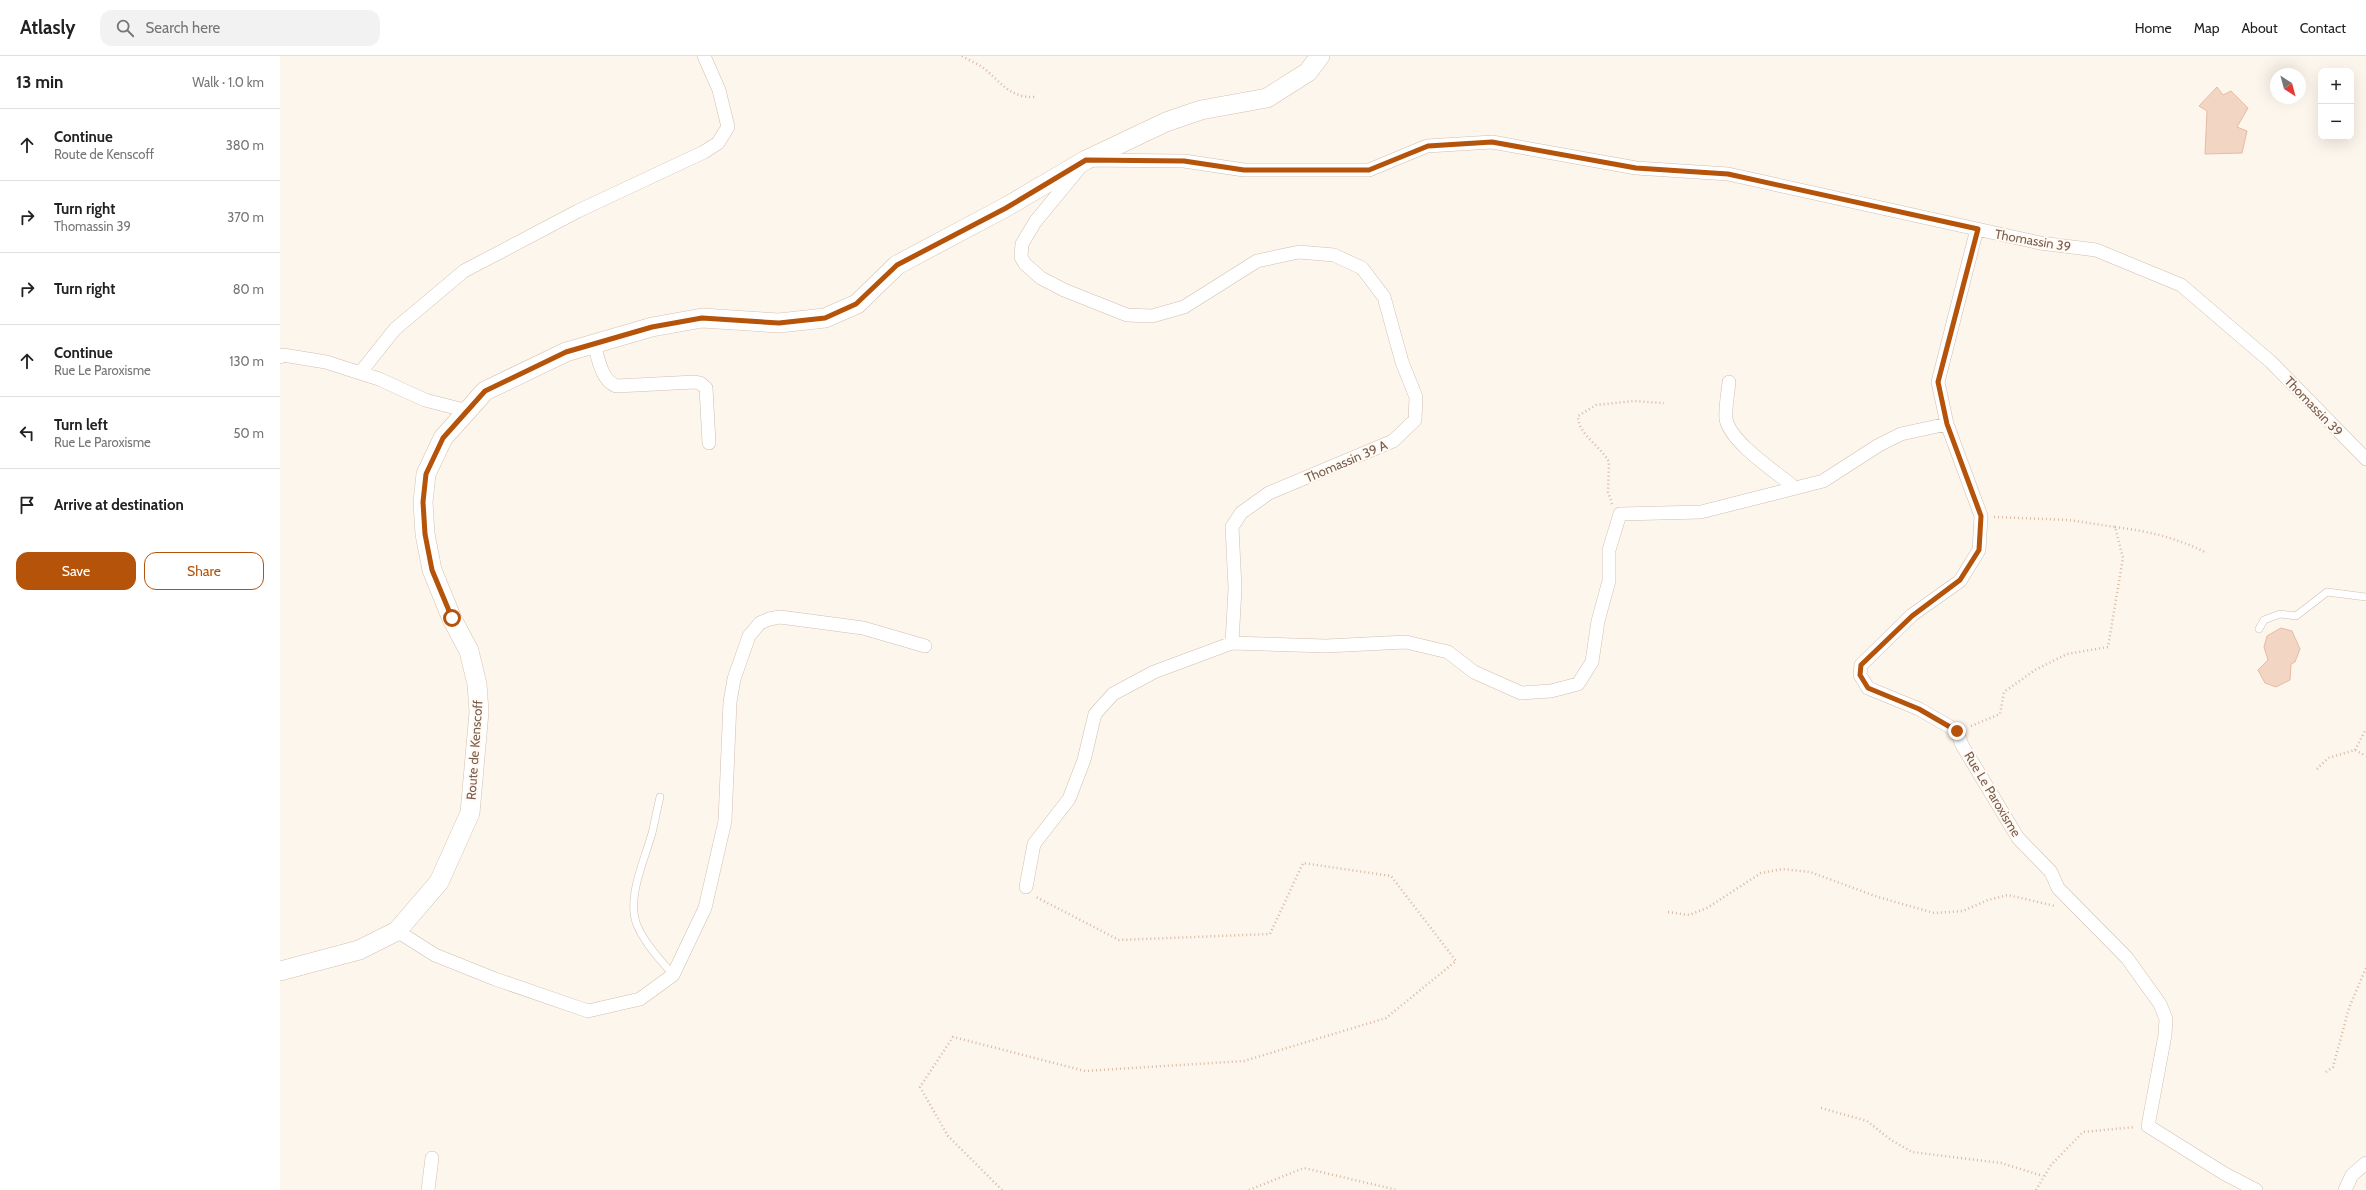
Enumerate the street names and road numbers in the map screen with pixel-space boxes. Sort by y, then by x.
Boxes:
street label: Thomassin 39 [1994,225,2072,255]
street label: Thomassin 39 [2282,373,2346,439]
street label: Thomassin 39 A [1302,436,1390,486]
street label: Route de Kenscoff [463,699,486,800]
street label: Rue Le Paroxisme [1961,748,2025,840]

